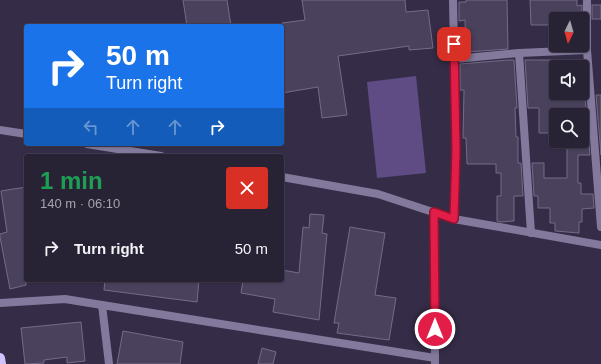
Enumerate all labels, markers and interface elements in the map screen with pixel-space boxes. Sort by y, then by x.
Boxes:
north arrow [549,12,589,52]
map controls [549,12,589,148]
pin [437,27,471,61]
icon: arrive [443,33,465,55]
icon: right [40,40,92,92]
text: 50 m [106,40,170,71]
button: sound [549,60,589,100]
text: Turn right [106,73,182,93]
button: search [549,108,589,148]
icon: left [80,116,102,138]
icon: ahead [122,116,144,138]
icon: ahead [164,116,186,138]
icon: right [206,116,228,138]
text: 1 min [40,167,103,194]
button: close [226,167,268,209]
text: 140 m · 06:10 [40,196,120,211]
icon: right [40,237,62,259]
text: Turn right [74,240,144,257]
text: 50 m [235,240,268,257]
position arrow [414,308,456,350]

